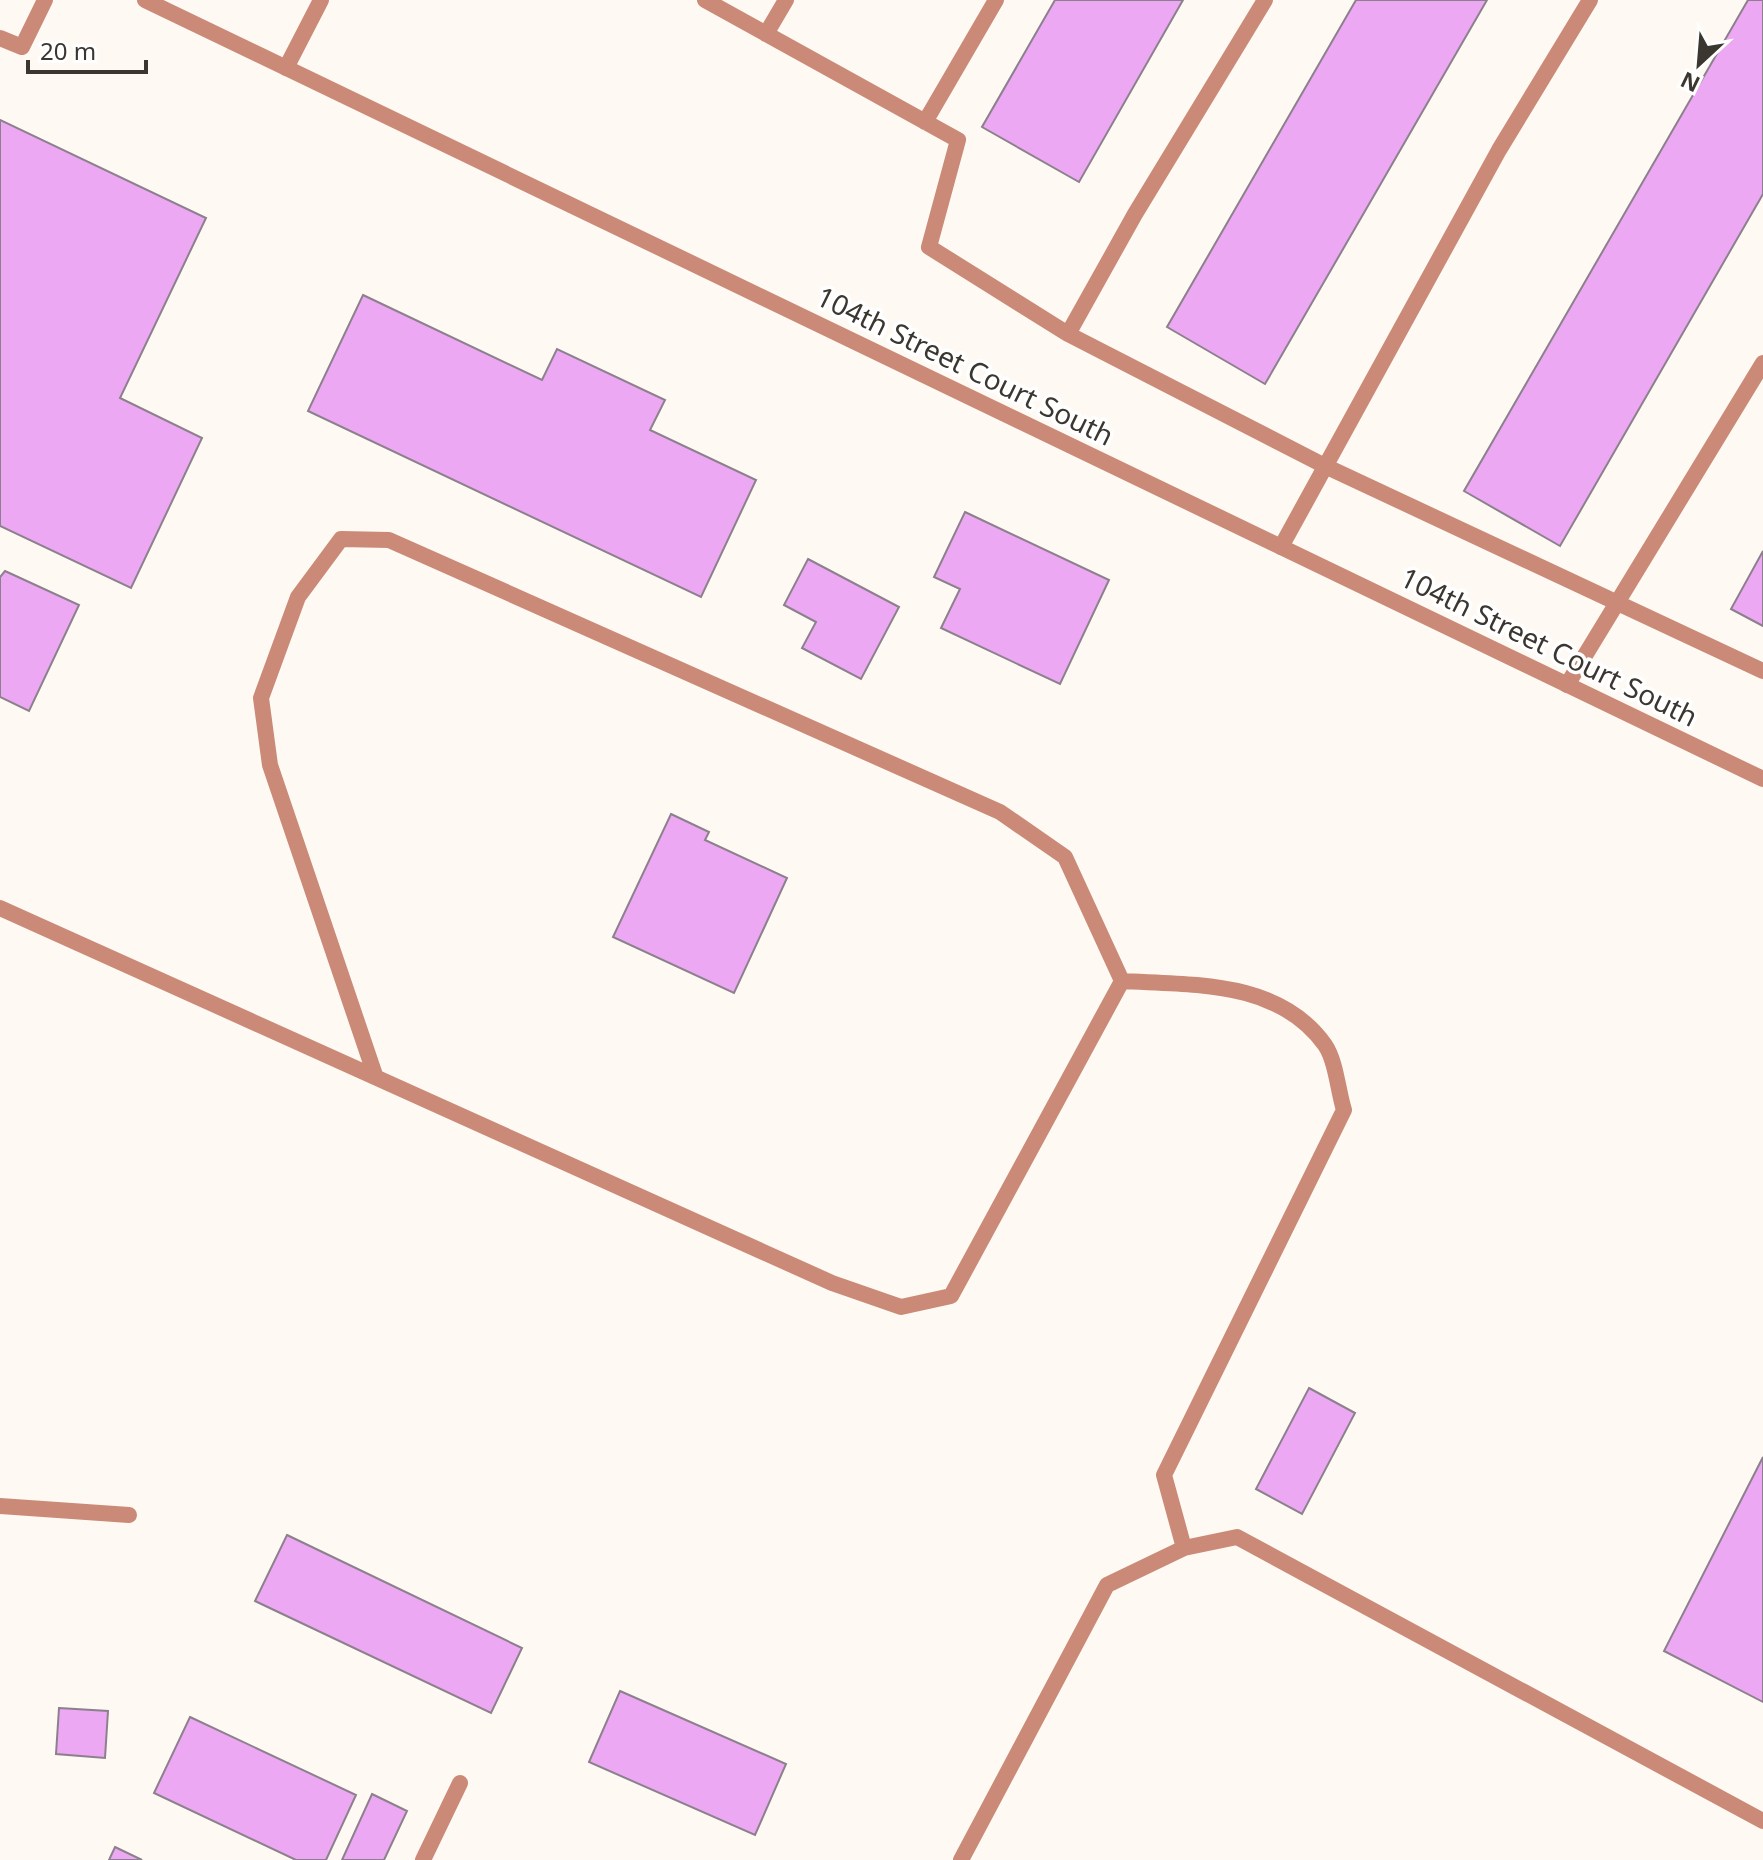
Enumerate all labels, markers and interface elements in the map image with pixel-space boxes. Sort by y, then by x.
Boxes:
scale bar [28,24,146,74]
north arrow [1659,24,1739,104]
text: 20 m [40,34,96,67]
text: N [1675,65,1704,100]
street label: 104th Street Court South [811,277,1120,454]
street label: 104th Street Court South [1395,558,1704,735]

